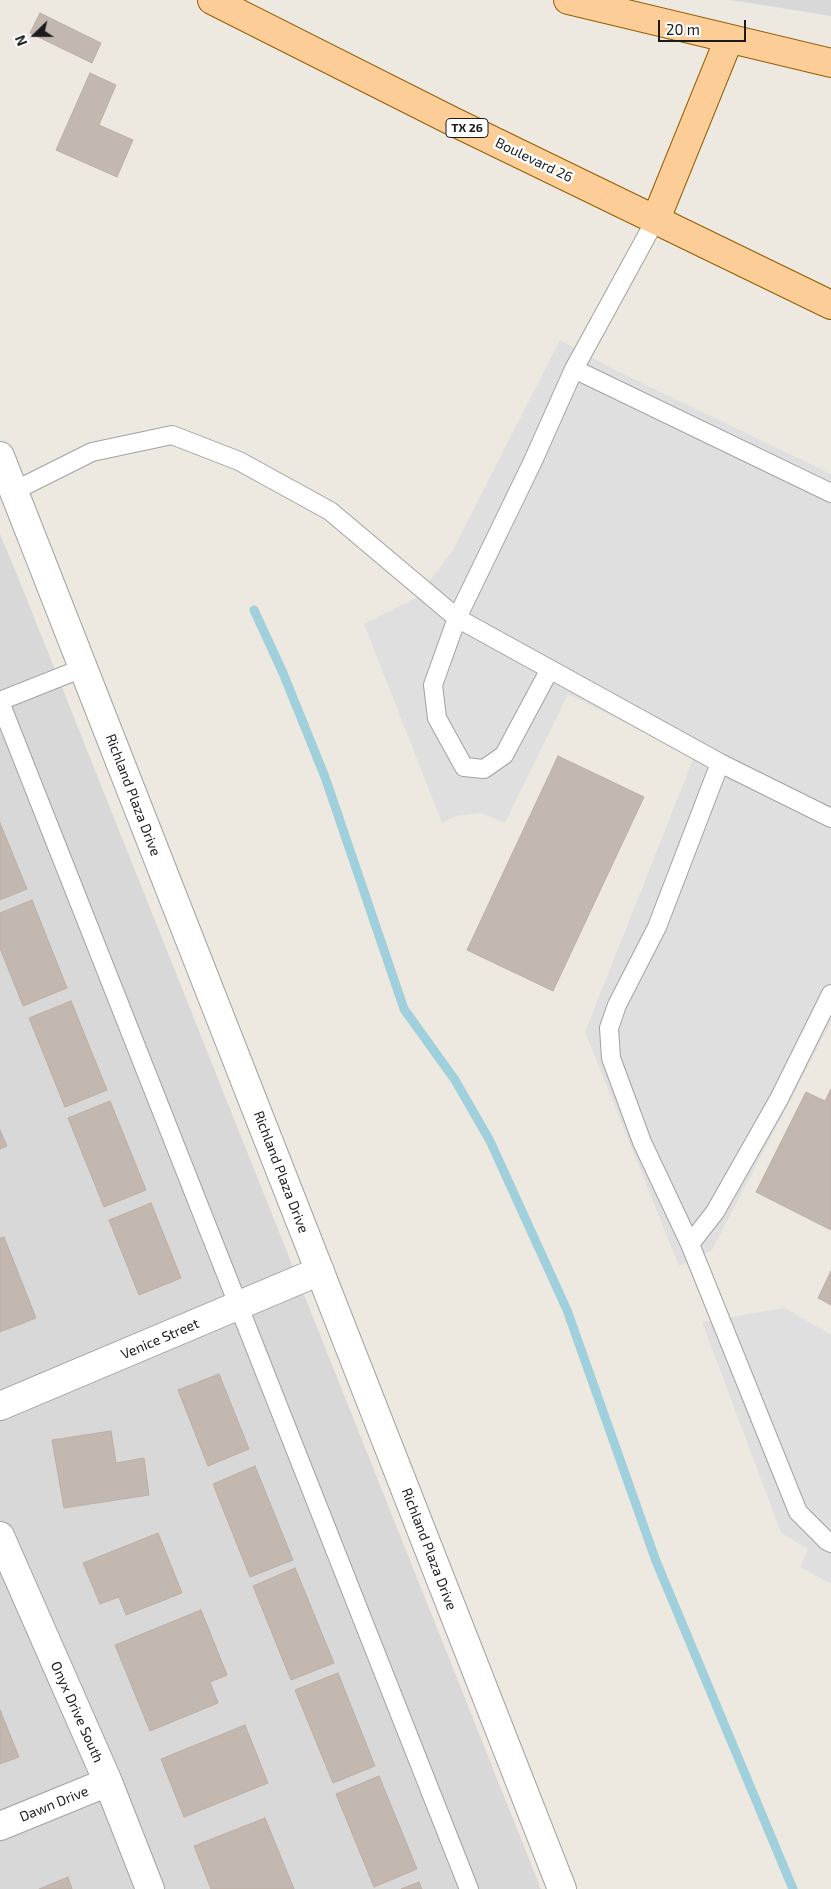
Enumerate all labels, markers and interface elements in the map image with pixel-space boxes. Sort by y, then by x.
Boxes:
north arrow [10,10,60,60]
scale bar [661,10,748,42]
text: 20 m [666,20,700,38]
text: N [11,33,30,49]
road number: TX 26 [446,119,488,138]
street label: Boulevard 26 [493,134,575,186]
street label: Richland Plaza Drive [102,732,164,858]
street label: Richland Plaza Drive [250,1109,312,1235]
street label: Venice Street [118,1315,202,1363]
street label: Richland Plaza Drive [398,1486,460,1612]
street label: Onyx Drive South [47,1659,107,1765]
street label: Dawn Drive [17,1783,91,1825]

